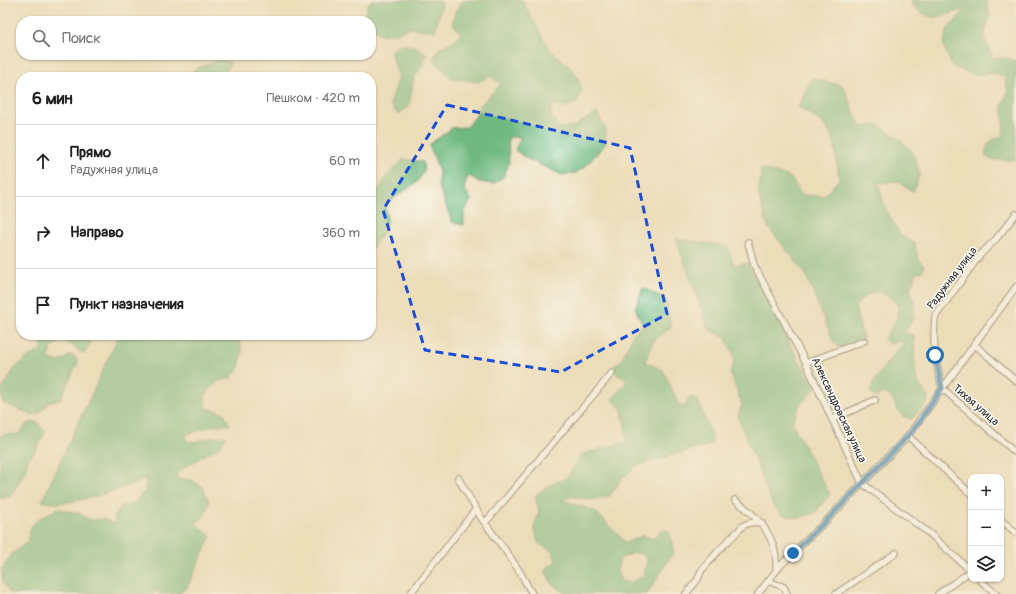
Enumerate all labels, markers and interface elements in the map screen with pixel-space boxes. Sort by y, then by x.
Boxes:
search box [16,16,376,60]
icon: search [30,27,52,49]
text: Поиск [62,29,101,48]
text: 6 мин [32,88,73,109]
text: Пешком · 420 m [266,90,360,106]
text: Прямо [70,143,111,162]
icon: ahead [32,150,54,172]
text: 60 m [329,153,360,169]
text: Радужная улица [70,162,158,178]
icon: right [32,222,54,244]
text: Направо [70,223,124,242]
text: 360 m [322,225,360,241]
street label: Радужная улица [924,244,980,312]
icon: arrive [32,294,54,316]
text: Пункт назначения [70,295,184,314]
route start [926,346,944,364]
street label: Александровская улица [809,355,869,465]
street label: Тихая улица [950,382,1002,428]
map controls [968,474,1004,582]
button: + [968,474,1004,510]
button: − [968,510,1004,546]
route end [784,544,802,562]
button: layers [968,546,1004,582]

